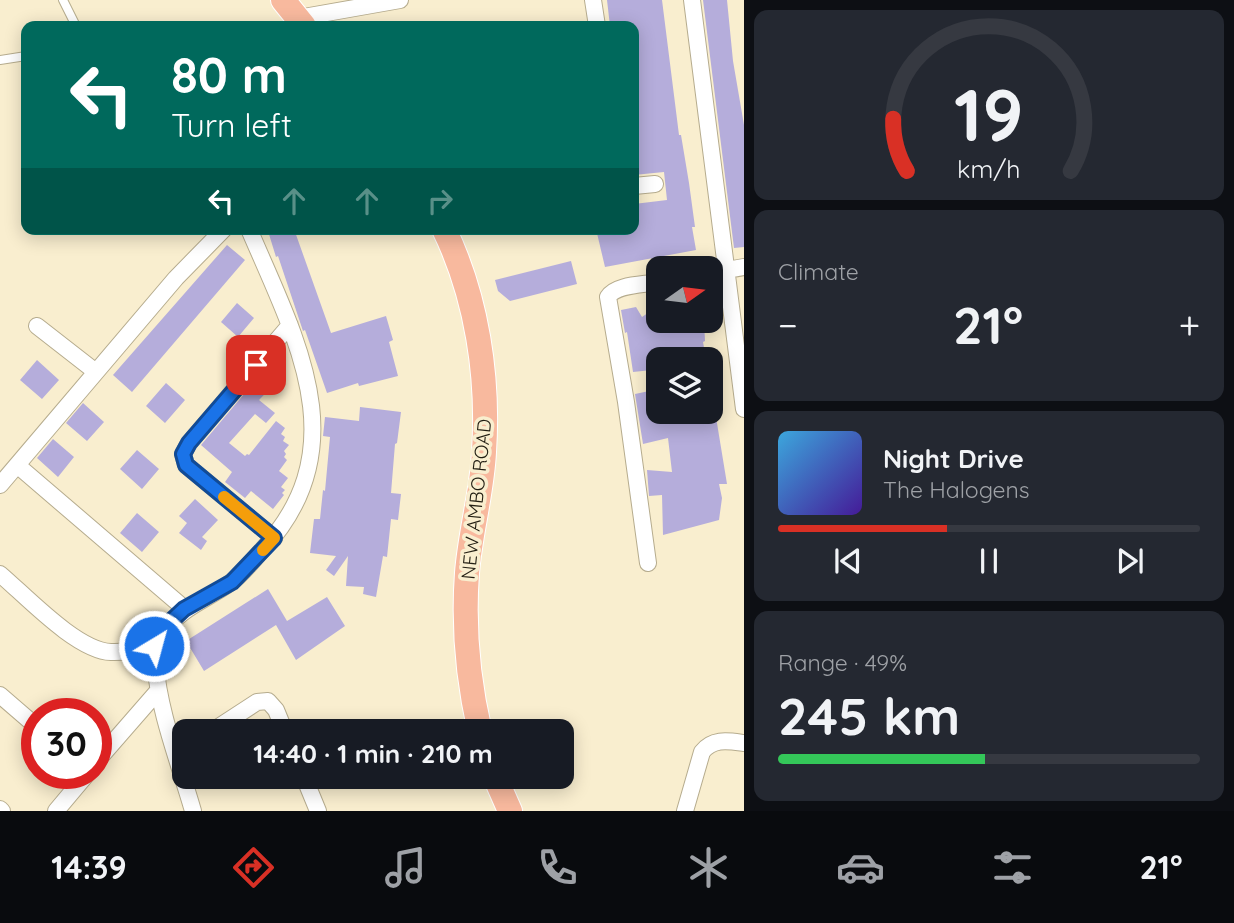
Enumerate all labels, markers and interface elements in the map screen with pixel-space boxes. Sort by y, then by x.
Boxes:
text: 80 m [171,44,287,105]
icon: left [56,49,147,140]
text: 19 [954,69,1024,160]
text: Turn left [171,105,292,145]
text: km/h [957,153,1021,184]
icon: left [202,182,240,220]
icon: ahead [275,182,313,220]
icon: ahead [348,182,386,220]
icon: right [421,182,459,220]
north arrow [646,256,723,332]
map controls [646,256,723,424]
text: Climate [778,257,859,286]
text: 21° [953,292,1023,357]
text: − [778,301,798,349]
text: + [1179,301,1200,349]
pin [226,335,286,395]
icon: arrive [237,346,275,384]
button: layers [646,347,723,424]
street label: NEW AMBO ROAD [456,418,496,580]
text: Night Drive [883,442,1024,475]
text: The Halogens [883,475,1030,504]
icon: previous [829,542,867,580]
icon: pause [970,542,1008,580]
icon: next [1111,542,1149,580]
position arrow [117,609,191,683]
text: Range · 49% [778,648,907,677]
text: 245 km [778,683,960,748]
speed limit sign: 30 [21,698,112,789]
text: 14:40 · 1 min · 210 m [253,737,493,770]
icon: directions [229,843,278,892]
icon: music [381,843,430,892]
icon: phone [533,843,582,892]
icon: climate [684,843,733,892]
icon: car [836,843,885,892]
icon: filters [988,843,1037,892]
text: 14:39 [51,847,127,887]
text: 21° [1139,847,1183,887]

